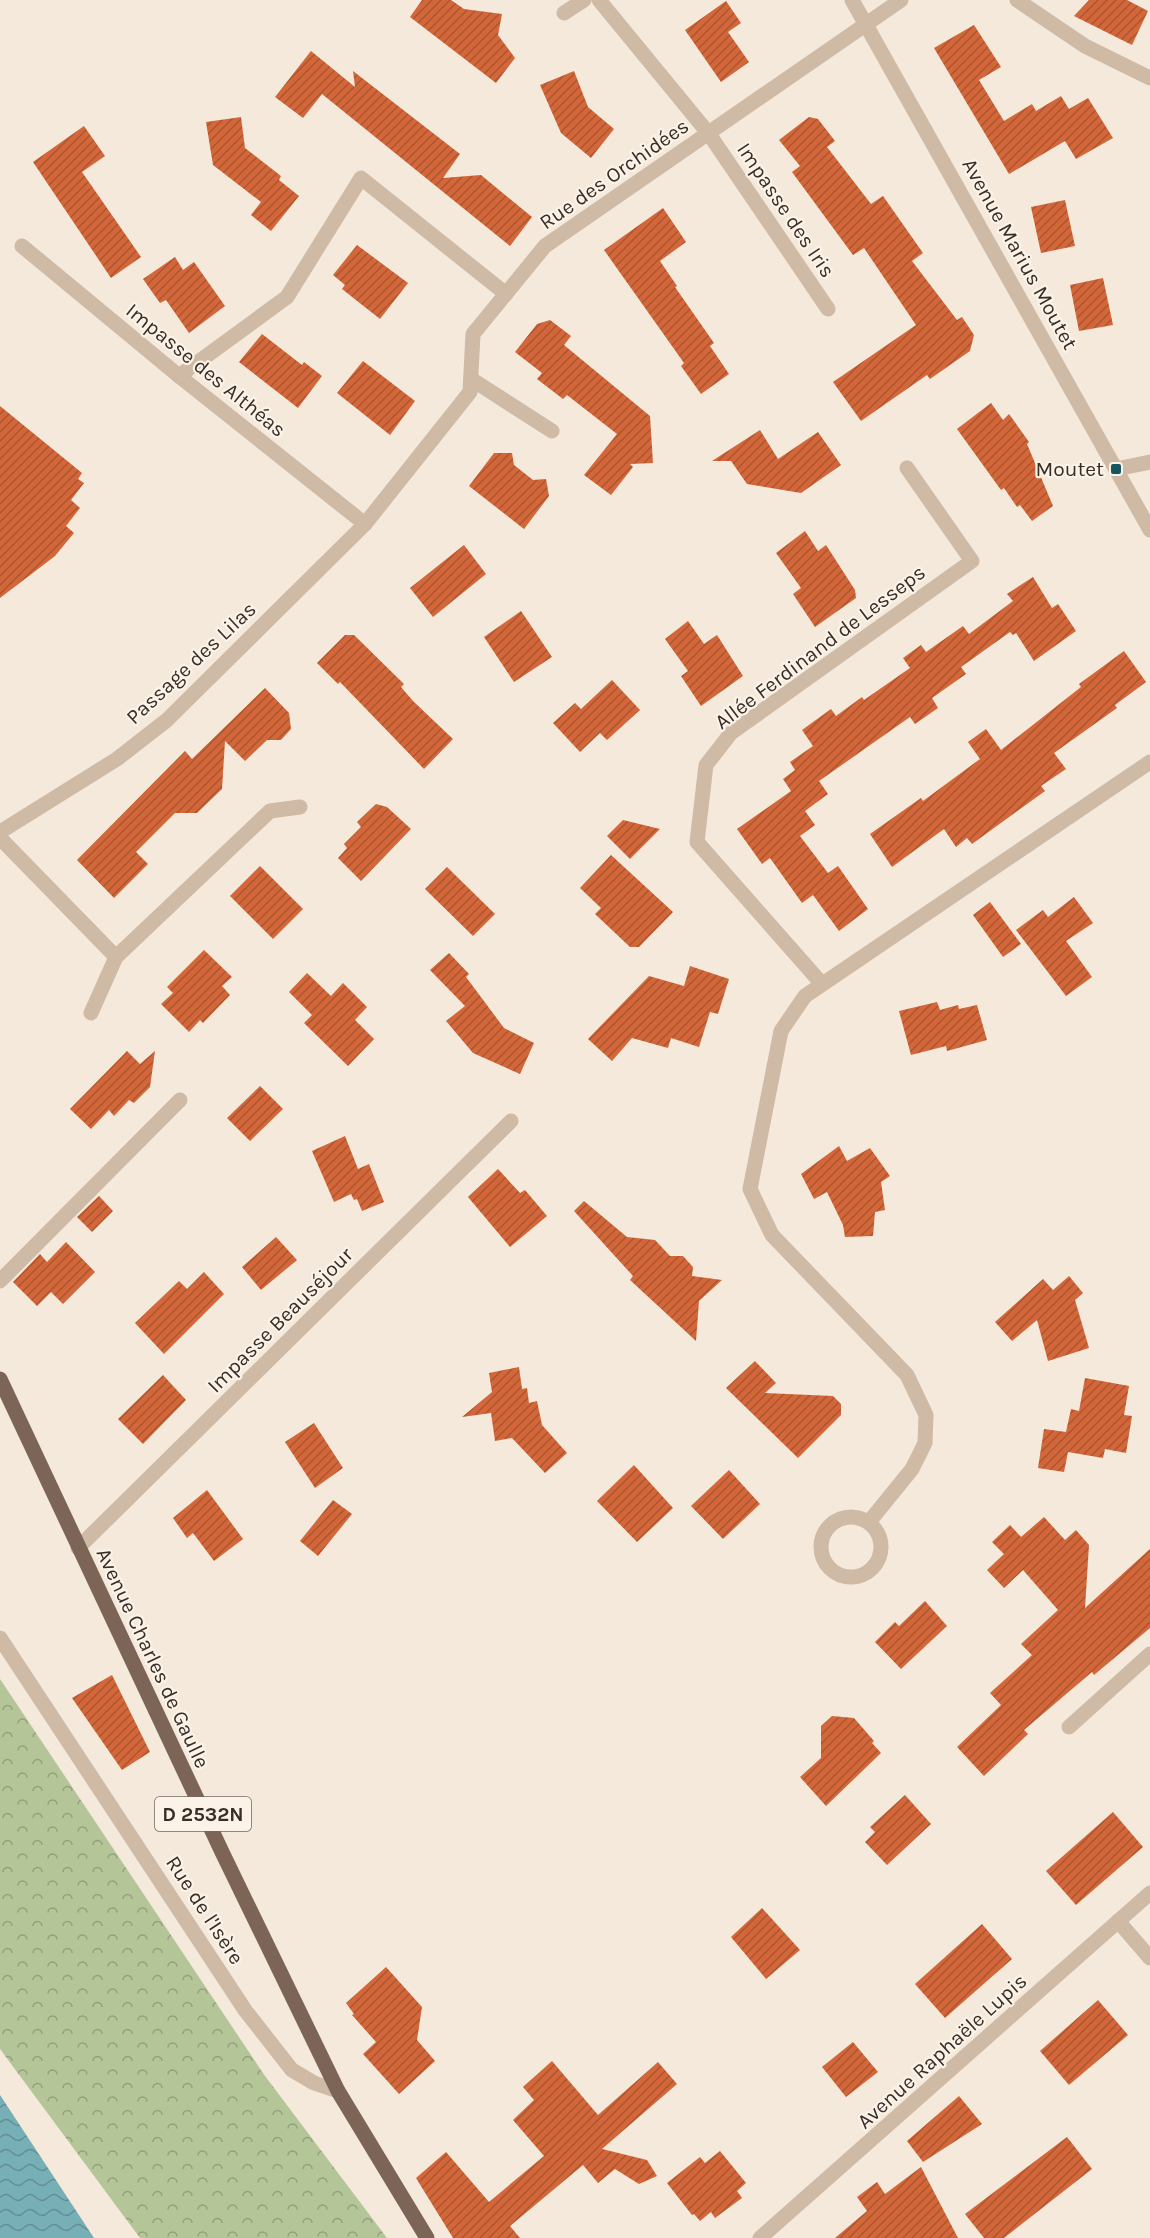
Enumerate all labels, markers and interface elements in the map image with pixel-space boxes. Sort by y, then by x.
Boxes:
street label: Rue des Orchidées [535,114,693,234]
street label: Impasse des Iris [732,138,840,282]
street label: Avenue Marius Moutet [957,154,1083,354]
street label: Impasse des Althéas [121,298,291,442]
place label: Moutet [1035,457,1104,481]
marker: Moutet [1109,462,1123,476]
street label: Allée Ferdinand de Lesseps [710,560,930,734]
street label: Passage des Lilas [121,597,261,729]
street label: Impasse Beauséjour [202,1242,358,1398]
street label: Avenue Charles de Gaulle [91,1544,215,1772]
road number: D 2532N [155,1797,251,1831]
street label: Rue de l'Isère [161,1851,249,1969]
street label: Avenue Raphaële Lupis [852,1969,1032,2133]

